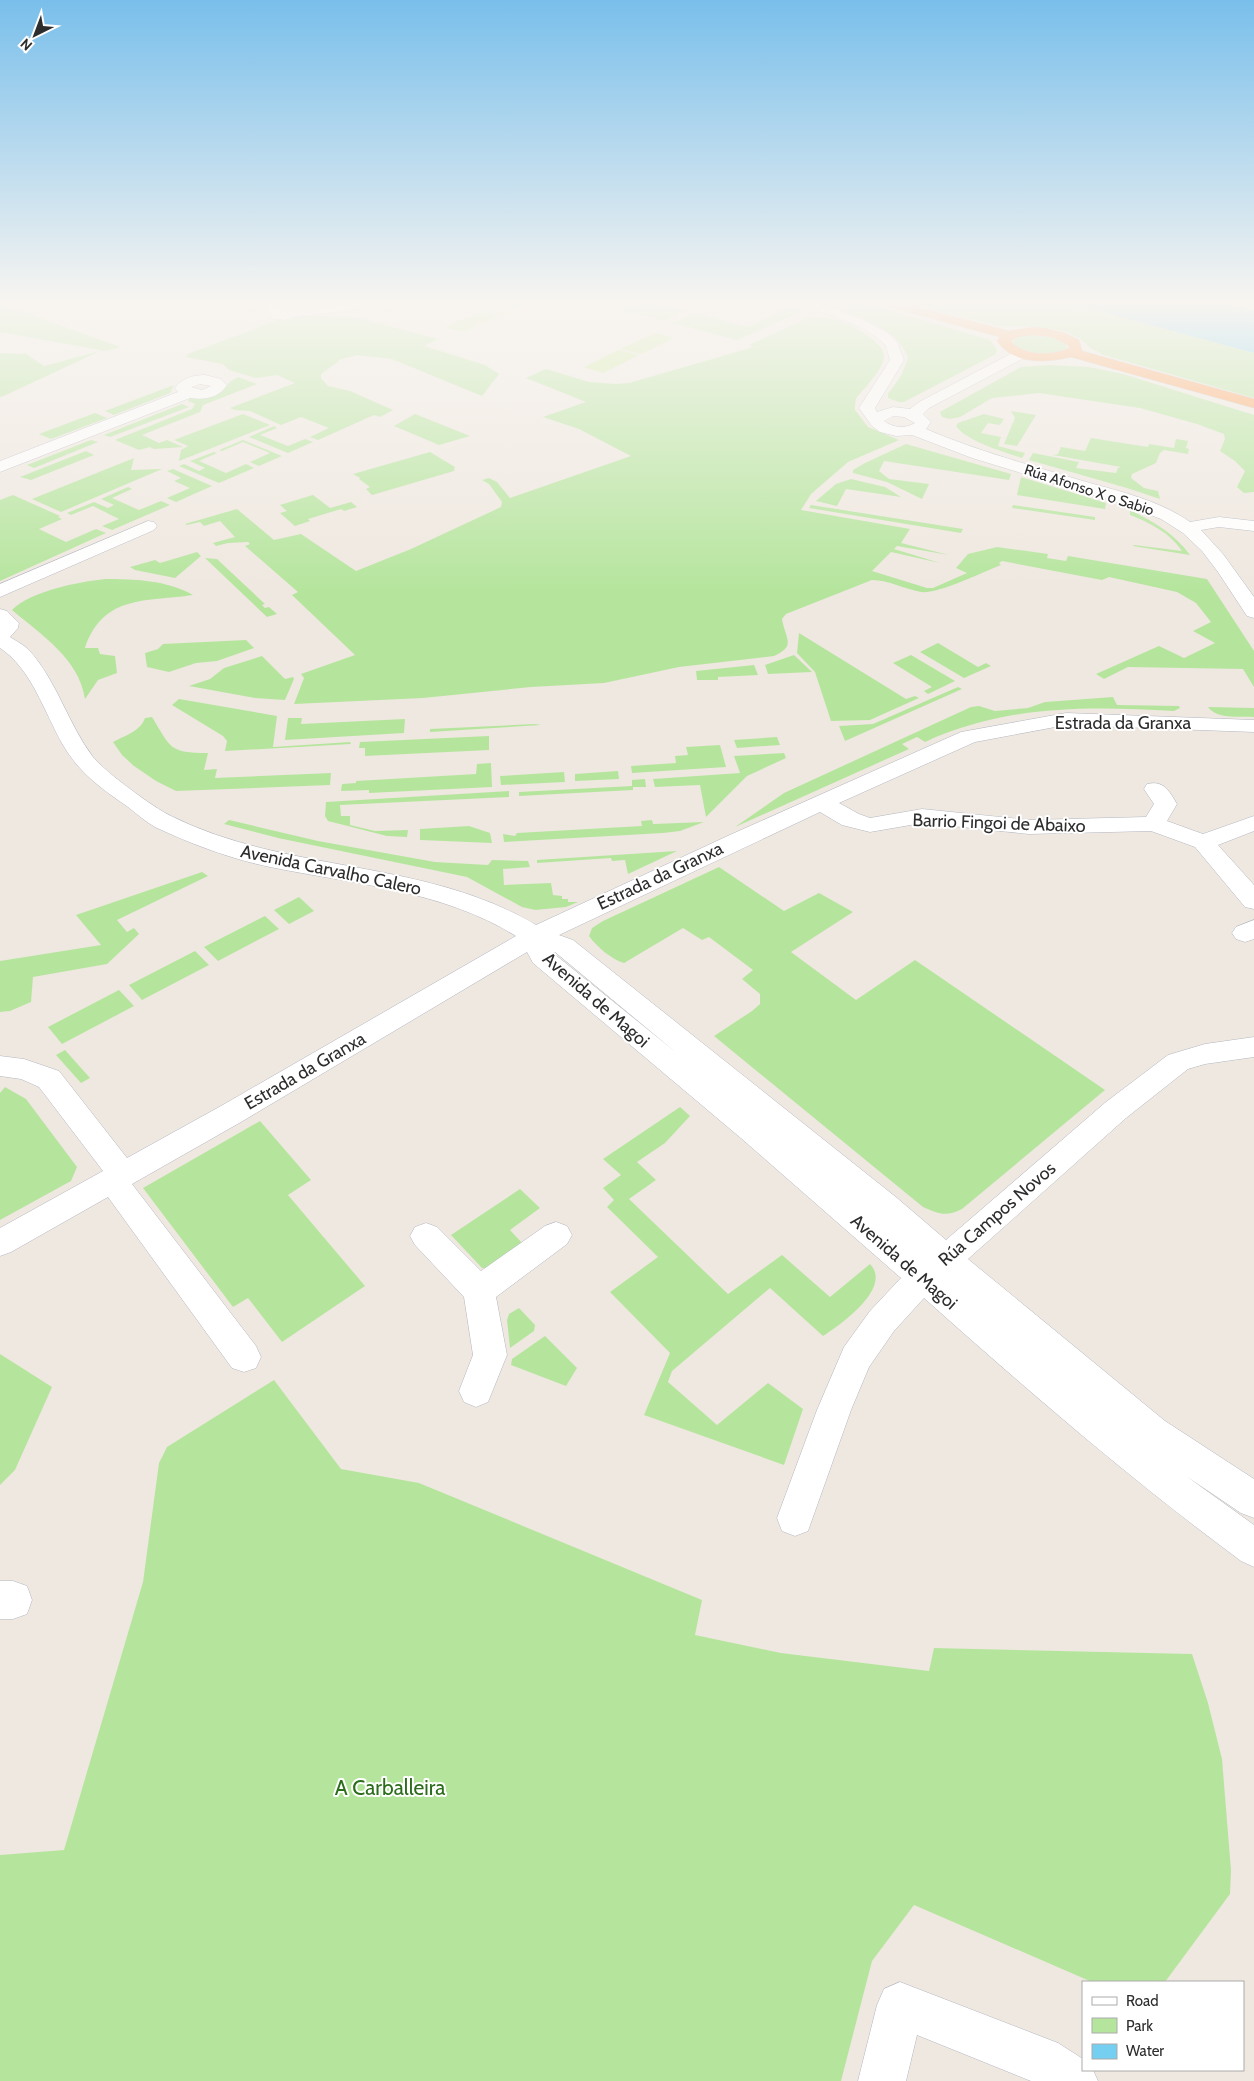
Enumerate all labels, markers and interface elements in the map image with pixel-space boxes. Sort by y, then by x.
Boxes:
north arrow [10,10,60,60]
text: N [17,35,36,55]
street label: Rúa Afonso X o Sabio [1022,461,1156,519]
street label: Estrada da Granxa [1055,712,1192,734]
street label: Barrio Fingoi de Abaixo [912,809,1086,837]
street label: Estrada da Granxa [594,837,727,915]
street label: Avenida Carvalho Calero [239,840,423,900]
street label: Avenida de Magoi [538,948,654,1052]
street label: Estrada da Granxa [240,1027,370,1115]
street label: Rúa Campos Novos [934,1157,1060,1271]
street label: Avenida de Magoi [846,1210,962,1314]
park label: A Carballeira [335,1775,445,1800]
legend [1082,1981,1244,2071]
text: Road [1126,1992,1159,2010]
text: Park [1126,2017,1153,2035]
text: Water [1126,2042,1164,2060]

